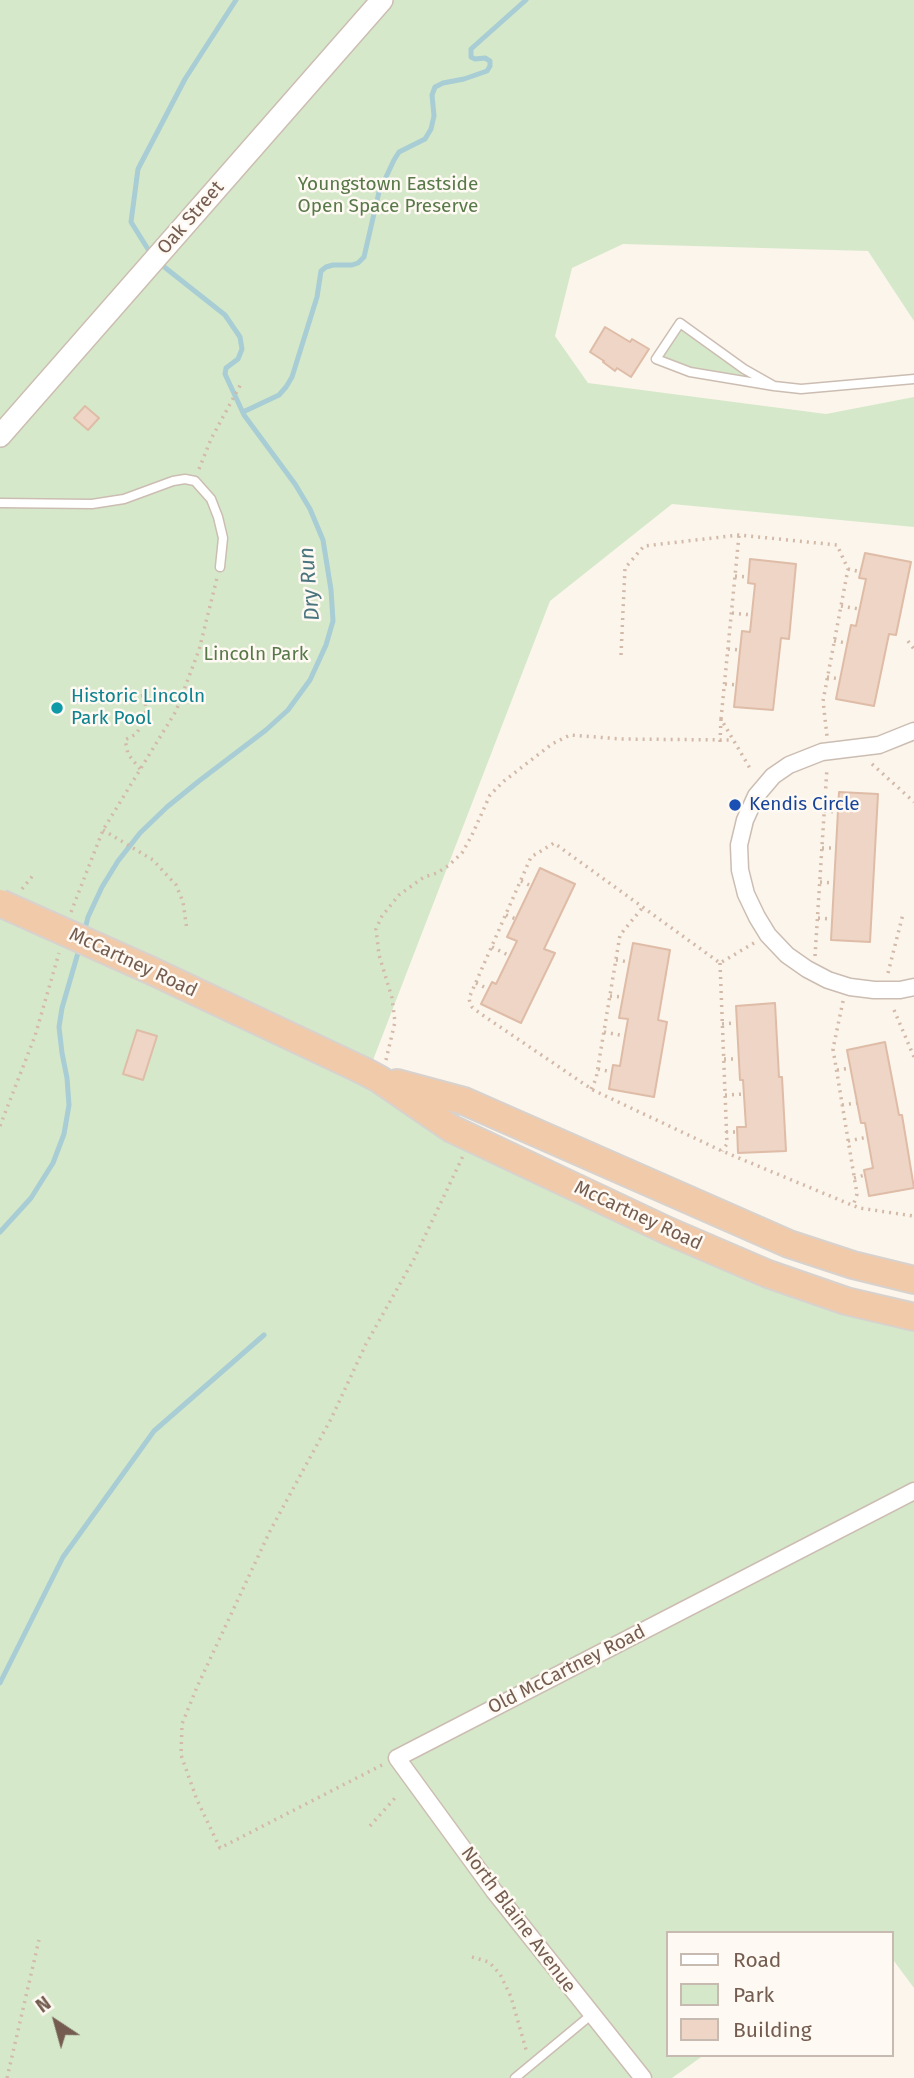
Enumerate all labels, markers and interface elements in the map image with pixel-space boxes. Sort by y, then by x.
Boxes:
park label: Youngstown Eastside Open Space Preserve [298,174,478,218]
street label: Oak Street [153,177,229,259]
water label: Dry Run [294,546,326,622]
park label: Lincoln Park [204,644,308,666]
place label: Historic Lincoln Park Pool [71,686,205,730]
marker: Historic Lincoln Park Pool [49,700,65,716]
place label: Kendis Circle [749,794,860,816]
marker: Kendis Circle [727,797,743,813]
street label: McCartney Road [65,923,201,1003]
street label: McCartney Road [570,1176,706,1256]
street label: Old McCartney Road [485,1620,649,1720]
street label: North Blaine Avenue [456,1843,580,1997]
legend [666,1931,893,2057]
text: Road [733,1947,781,1973]
text: Park [733,1982,774,2008]
north arrow [21,1987,91,2057]
text: N [31,1992,55,2018]
text: Building [733,2017,812,2043]

